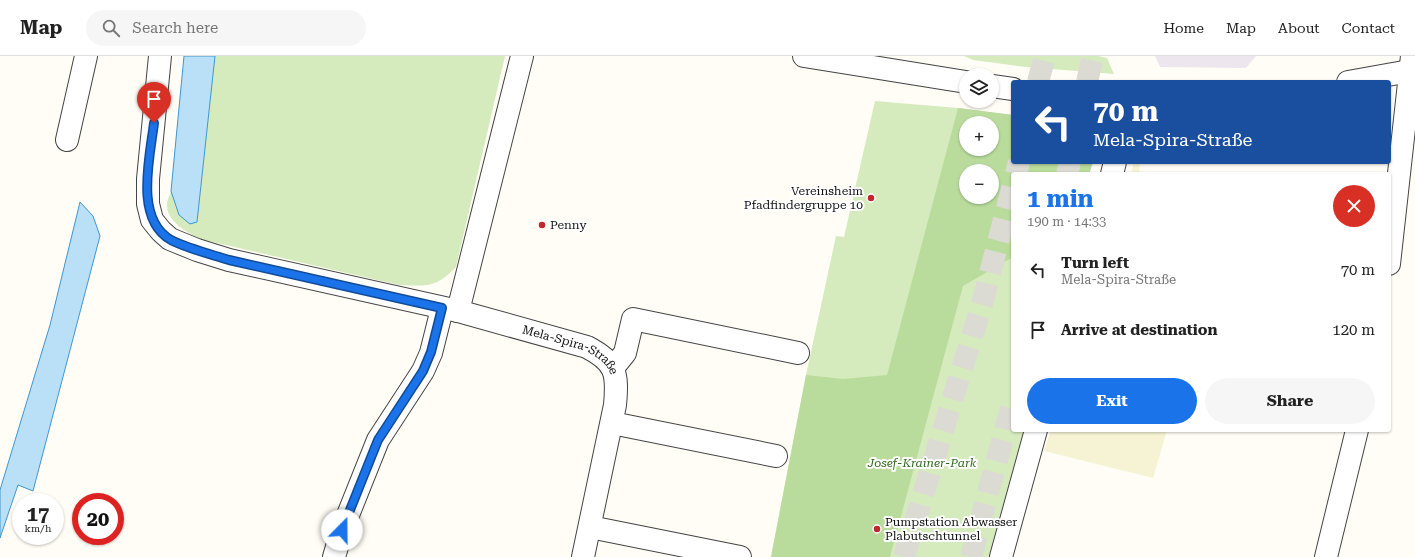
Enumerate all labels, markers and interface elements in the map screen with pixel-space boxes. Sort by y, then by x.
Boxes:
search box [86,10,366,46]
text: Map [20,16,62,39]
icon: search [100,17,122,39]
text: Search here [132,19,218,37]
text: Home [1163,20,1204,36]
text: Map [1226,20,1256,36]
text: About [1278,20,1320,36]
text: Contact [1342,20,1395,36]
map controls [959,68,999,204]
button: layers [959,68,999,108]
pin [137,82,171,123]
icon: arrive [143,88,165,110]
text: 70 m [1093,95,1158,128]
icon: left [1027,96,1079,148]
button: + [959,116,999,156]
text: Mela-Spira-Straße [1093,129,1253,150]
button: − [959,164,999,204]
place label: Vereinsheim Pfadfindergruppe 10 [744,184,863,212]
text: 1 min [1027,185,1094,213]
button: close [1333,185,1375,227]
marker: Vereinsheim Pfadfindergruppe 10 [866,193,876,203]
text: 190 m · 14:33 [1027,214,1106,229]
place label: Penny [550,218,587,232]
marker: Penny [537,220,547,230]
text: Turn left [1061,254,1129,272]
icon: left [1027,259,1049,281]
text: 70 m [1341,261,1375,279]
text: Mela-Spira-Straße [1061,272,1176,287]
icon: arrive [1027,319,1049,341]
text: Arrive at destination [1061,321,1217,339]
text: 120 m [1332,321,1375,339]
street label: Mela-Spira-Straße [521,322,621,377]
button: Exit [1027,378,1197,424]
button: Share [1205,378,1375,424]
park label: Josef-Krainer-Park [867,456,977,470]
speed limit sign: 20 [72,493,124,545]
text: 17 [27,502,49,526]
position arrow [321,509,363,551]
place label: Pumpstation Abwasser Plabutschtunnel [885,515,1017,543]
text: km/h [25,523,51,534]
marker: Pumpstation Abwasser Plabutschtunnel [872,524,882,534]

